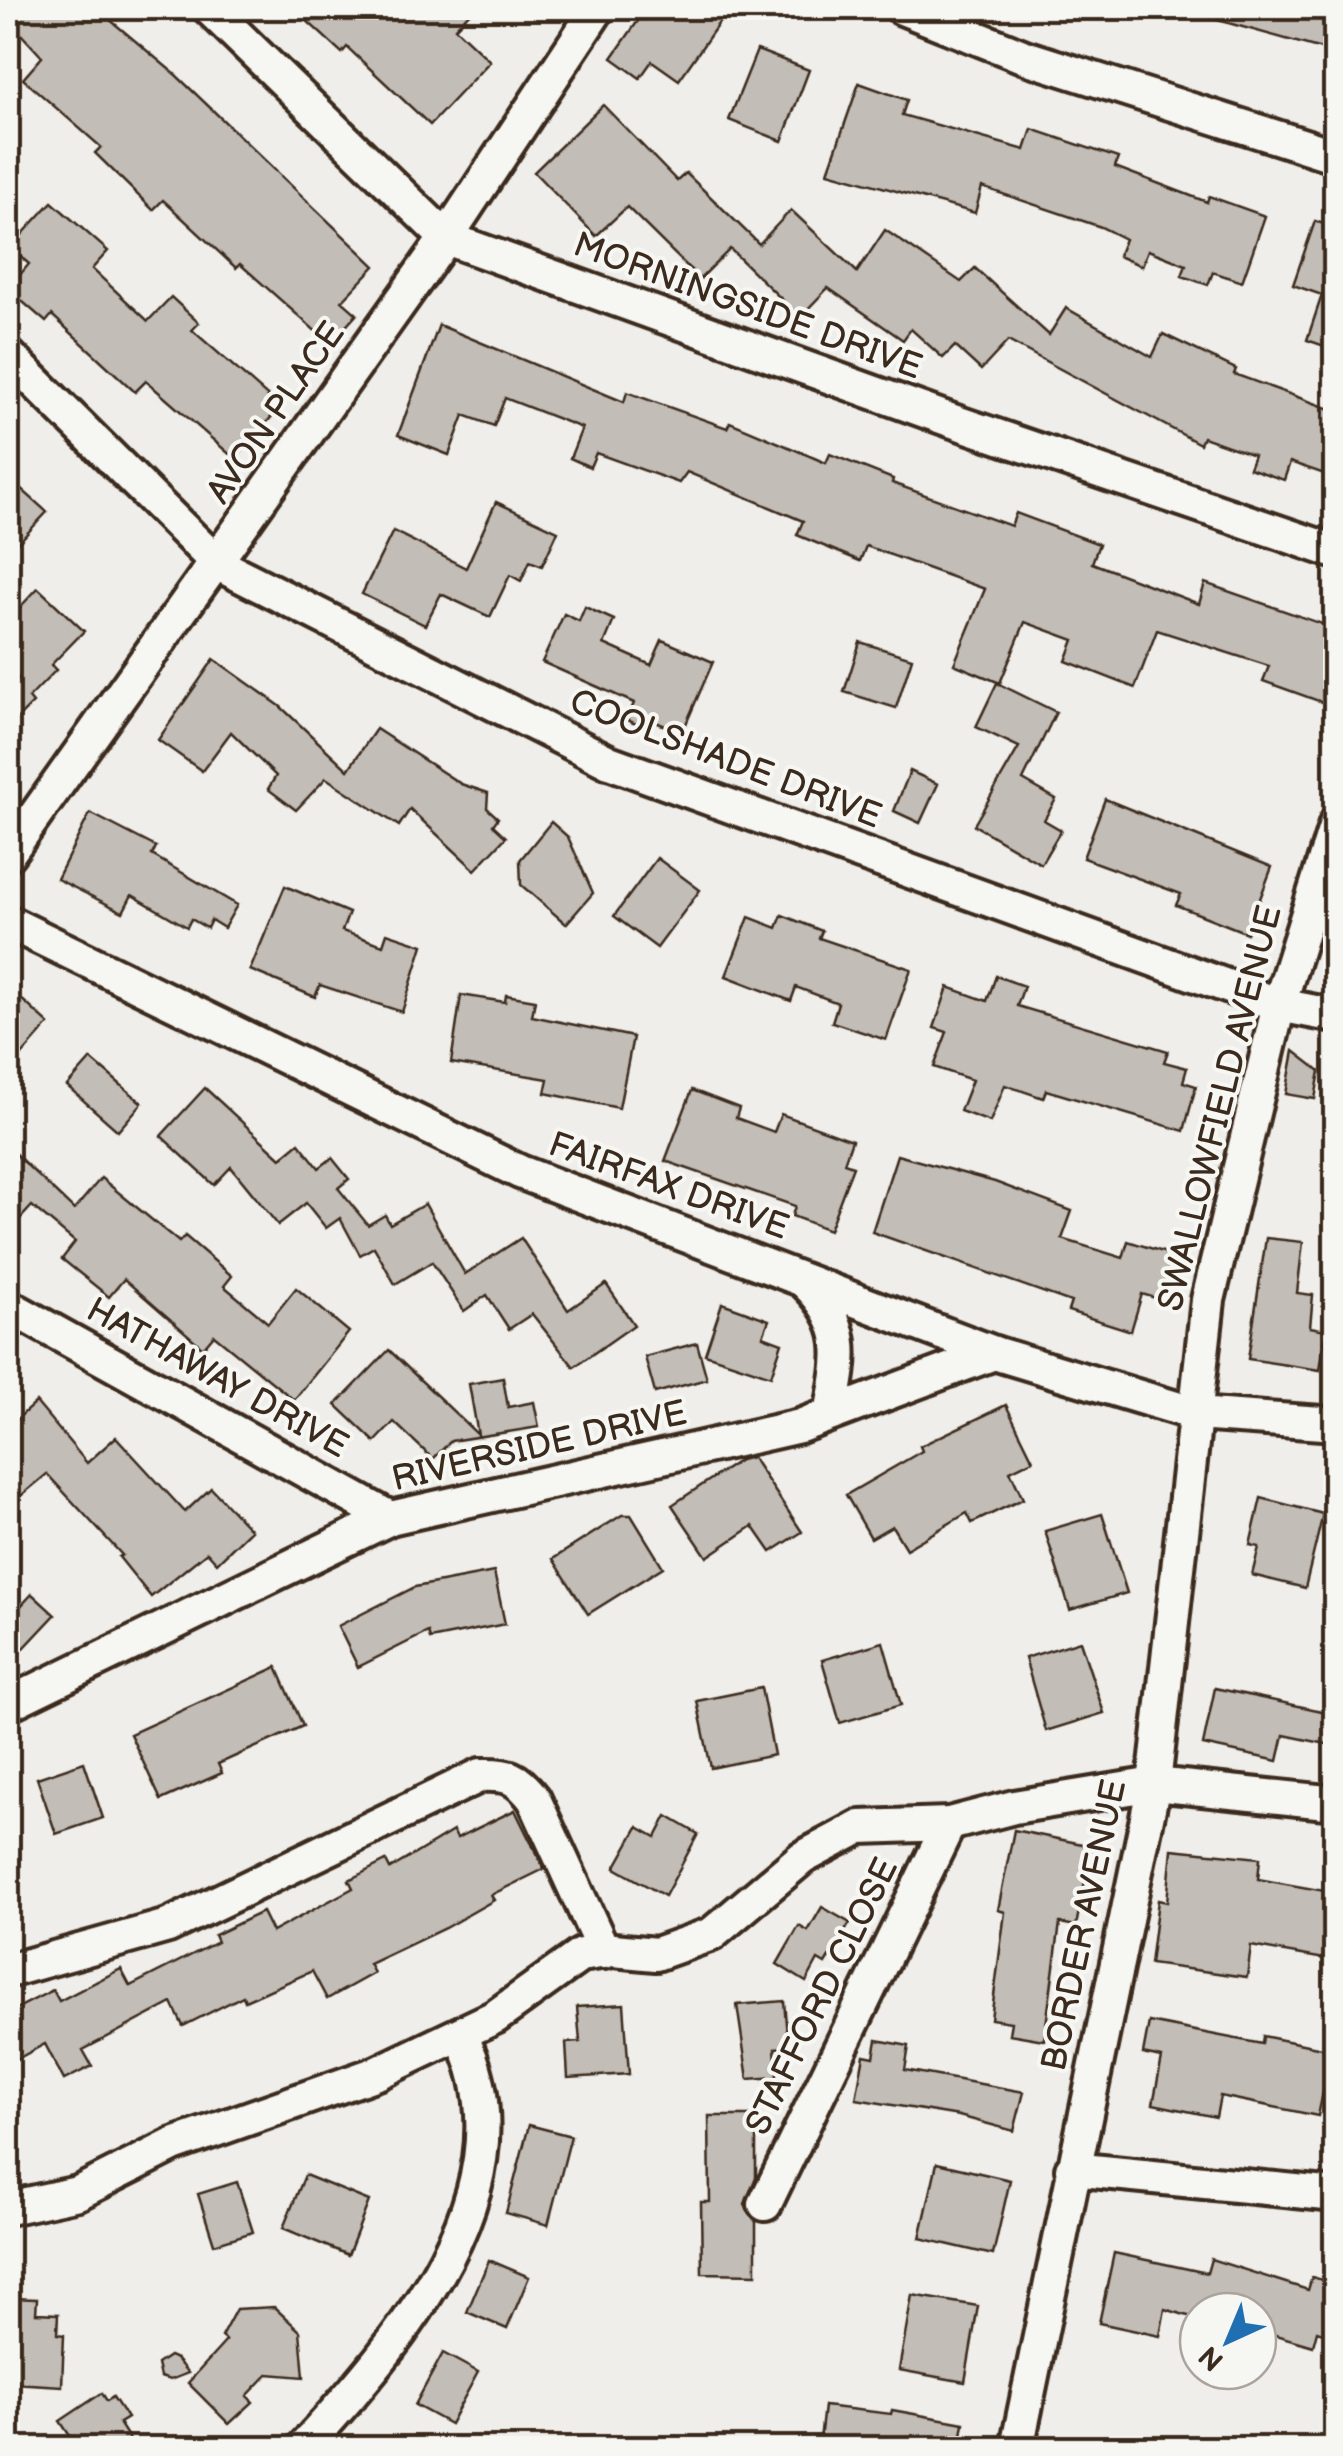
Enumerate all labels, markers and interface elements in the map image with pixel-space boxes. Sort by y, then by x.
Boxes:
street label: MORNINGSIDE DRIVE [567,223,928,389]
street label: AVON PLACE [198,314,355,512]
street label: COOLSHADE DRIVE [564,680,887,839]
street label: SWALLOWFIELD AVENUE [1149,901,1292,1316]
street label: FAIRFAX DRIVE [543,1123,794,1250]
street label: HATHAWAY DRIVE [79,1289,356,1468]
street label: RIVERSIDE DRIVE [388,1392,691,1501]
street label: BORDER AVENUE [1033,1776,1136,2075]
street label: STAFFORD CLOSE [737,1851,908,2142]
north arrow [1178,2291,1278,2391]
text: N [1193,2339,1231,2377]

